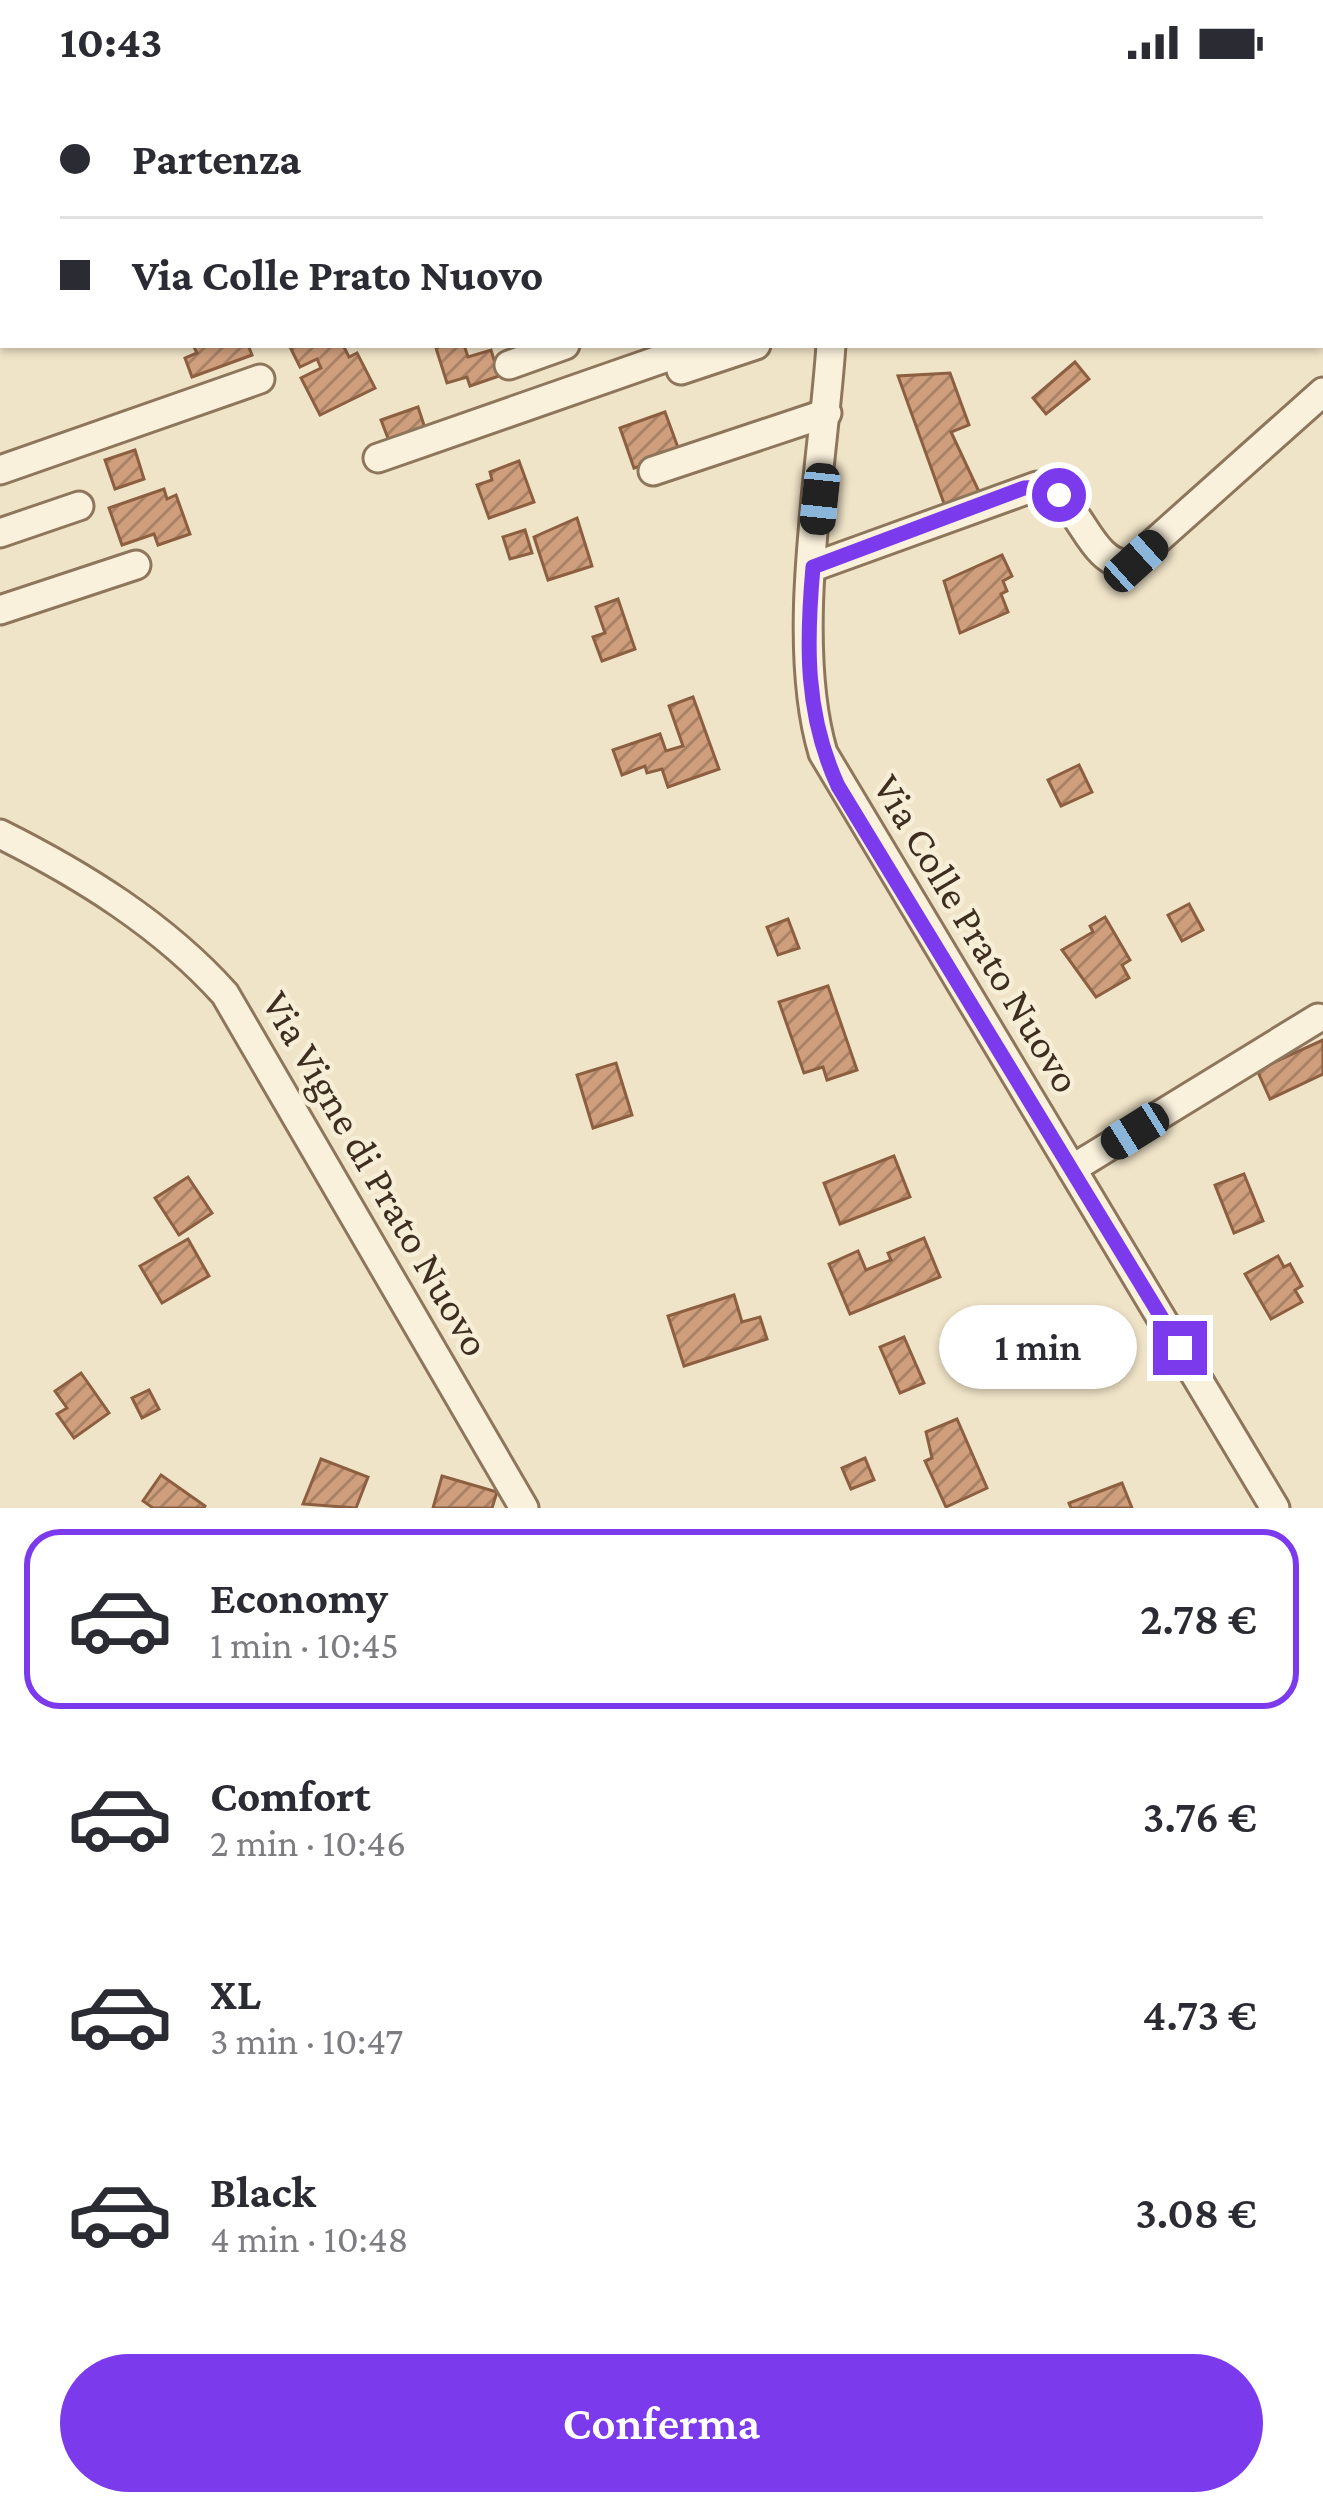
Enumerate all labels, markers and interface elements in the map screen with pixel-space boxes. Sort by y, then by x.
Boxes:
text: 10:43 [60,17,162,67]
text: Partenza [132,134,301,184]
text: Via Colle Prato Nuovo [132,250,543,300]
car [798,461,842,537]
route start [1032,468,1086,522]
car [1097,524,1175,598]
street label: Via Colle Prato Nuovo [864,766,1091,1101]
street label: Via Vigne di Prato Nuovo [253,982,500,1364]
car [1095,1097,1175,1165]
callout: 1 min [940,1306,1138,1390]
route end [1153,1321,1207,1375]
text: 1 min [995,1325,1081,1368]
icon: car [66,1565,174,1673]
text: Economy [210,1573,388,1623]
text: 2.78 € [1140,1594,1257,1644]
text: 1 min · 10:45 [210,1623,399,1666]
icon: car [66,1763,174,1871]
text: Comfort [210,1771,371,1821]
text: 3.76 € [1143,1792,1257,1842]
text: 2 min · 10:46 [210,1821,406,1864]
icon: car [66,1961,174,2069]
text: XL [210,1969,261,2019]
text: 4.73 € [1142,1990,1257,2040]
text: 3 min · 10:47 [210,2019,403,2062]
icon: car [66,2159,174,2267]
text: Black [210,2167,316,2217]
text: 3.08 € [1135,2188,1257,2238]
text: 4 min · 10:48 [210,2217,409,2260]
button: Conferma [60,2354,1263,2492]

